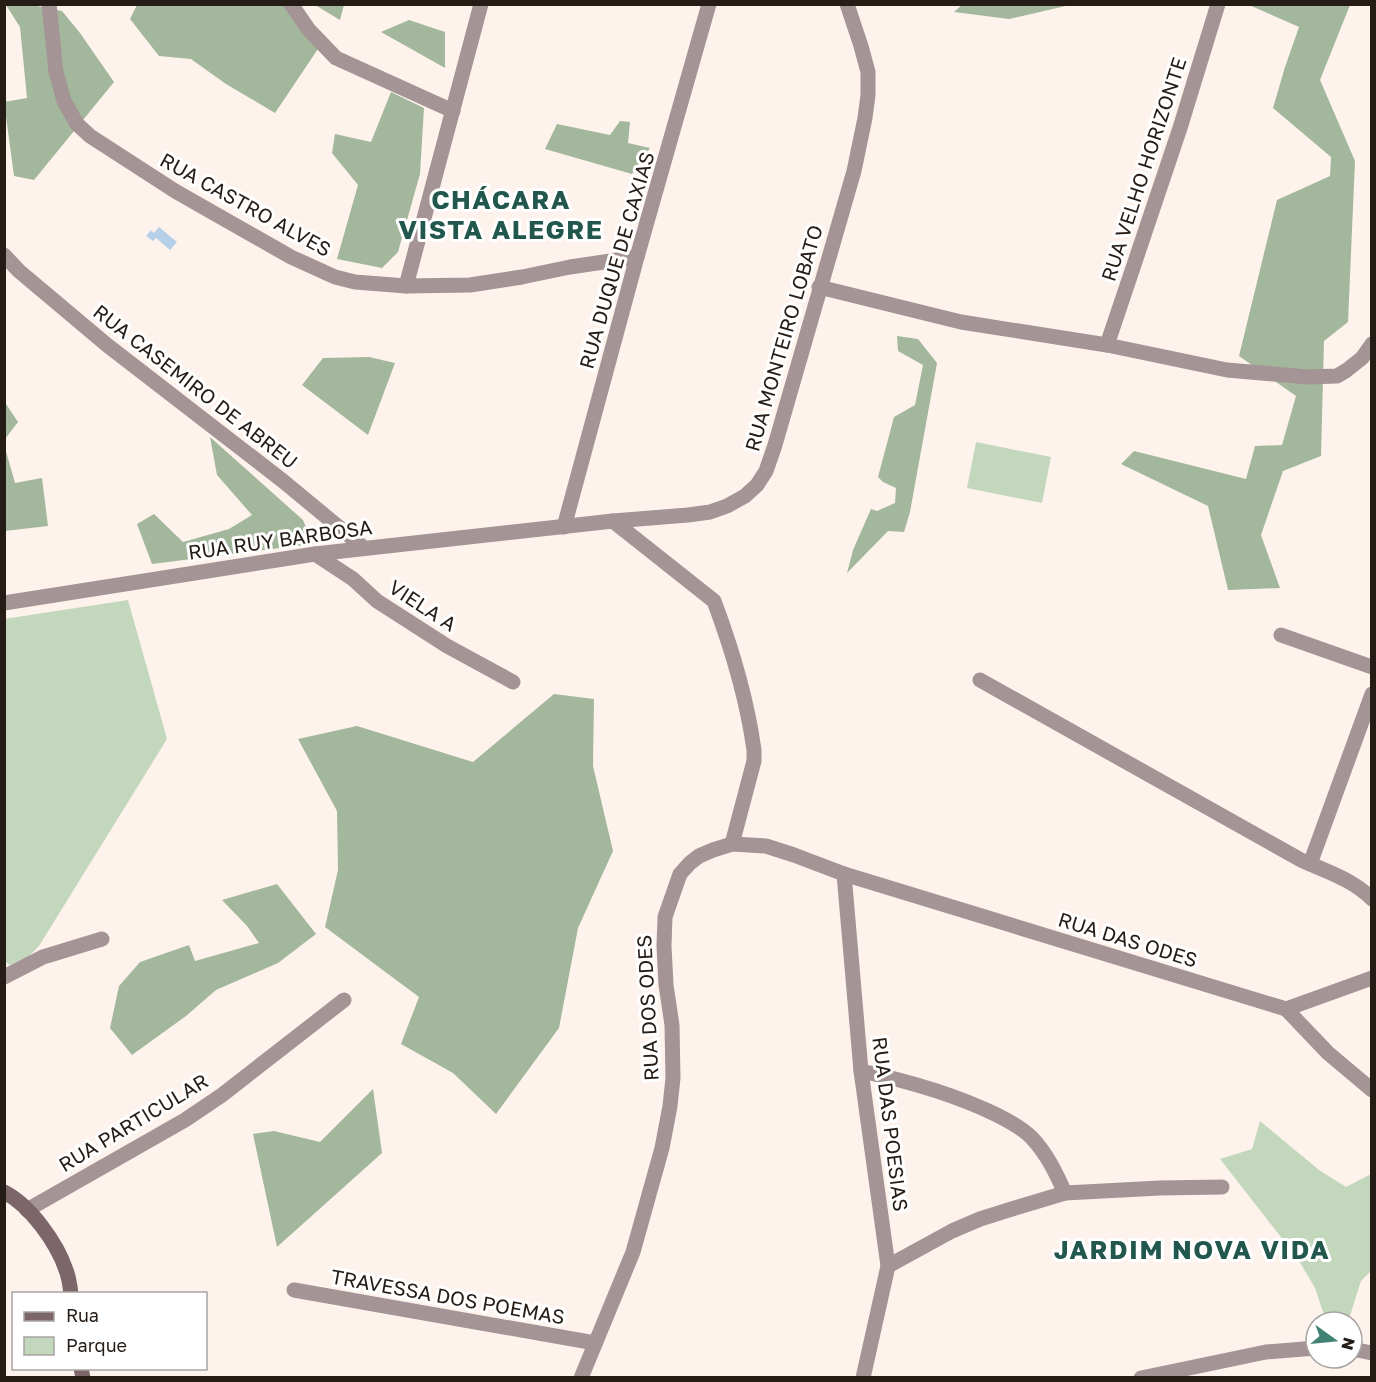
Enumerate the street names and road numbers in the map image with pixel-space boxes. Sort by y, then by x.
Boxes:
street label: RUA VELHO HORIZONTE [1095,54,1191,284]
street label: RUA CASTRO ALVES [156,147,336,261]
street label: RUA DUQUE DE CAXIAS [573,149,659,371]
street label: RUA MONTEIRO LOBATO [739,222,827,454]
street label: RUA CASEMIRO DE ABREU [89,299,303,473]
street label: RUA RUY BARBOSA [186,514,374,564]
street label: VIELA A [385,574,461,636]
street label: RUA DAS ODES [1056,906,1200,972]
street label: RUA DOS ODES [631,934,663,1082]
street label: RUA DAS POESIAS [868,1035,914,1213]
street label: RUA PARTICULAR [54,1068,212,1176]
street label: TRAVESSA DOS POEMAS [329,1264,567,1328]

